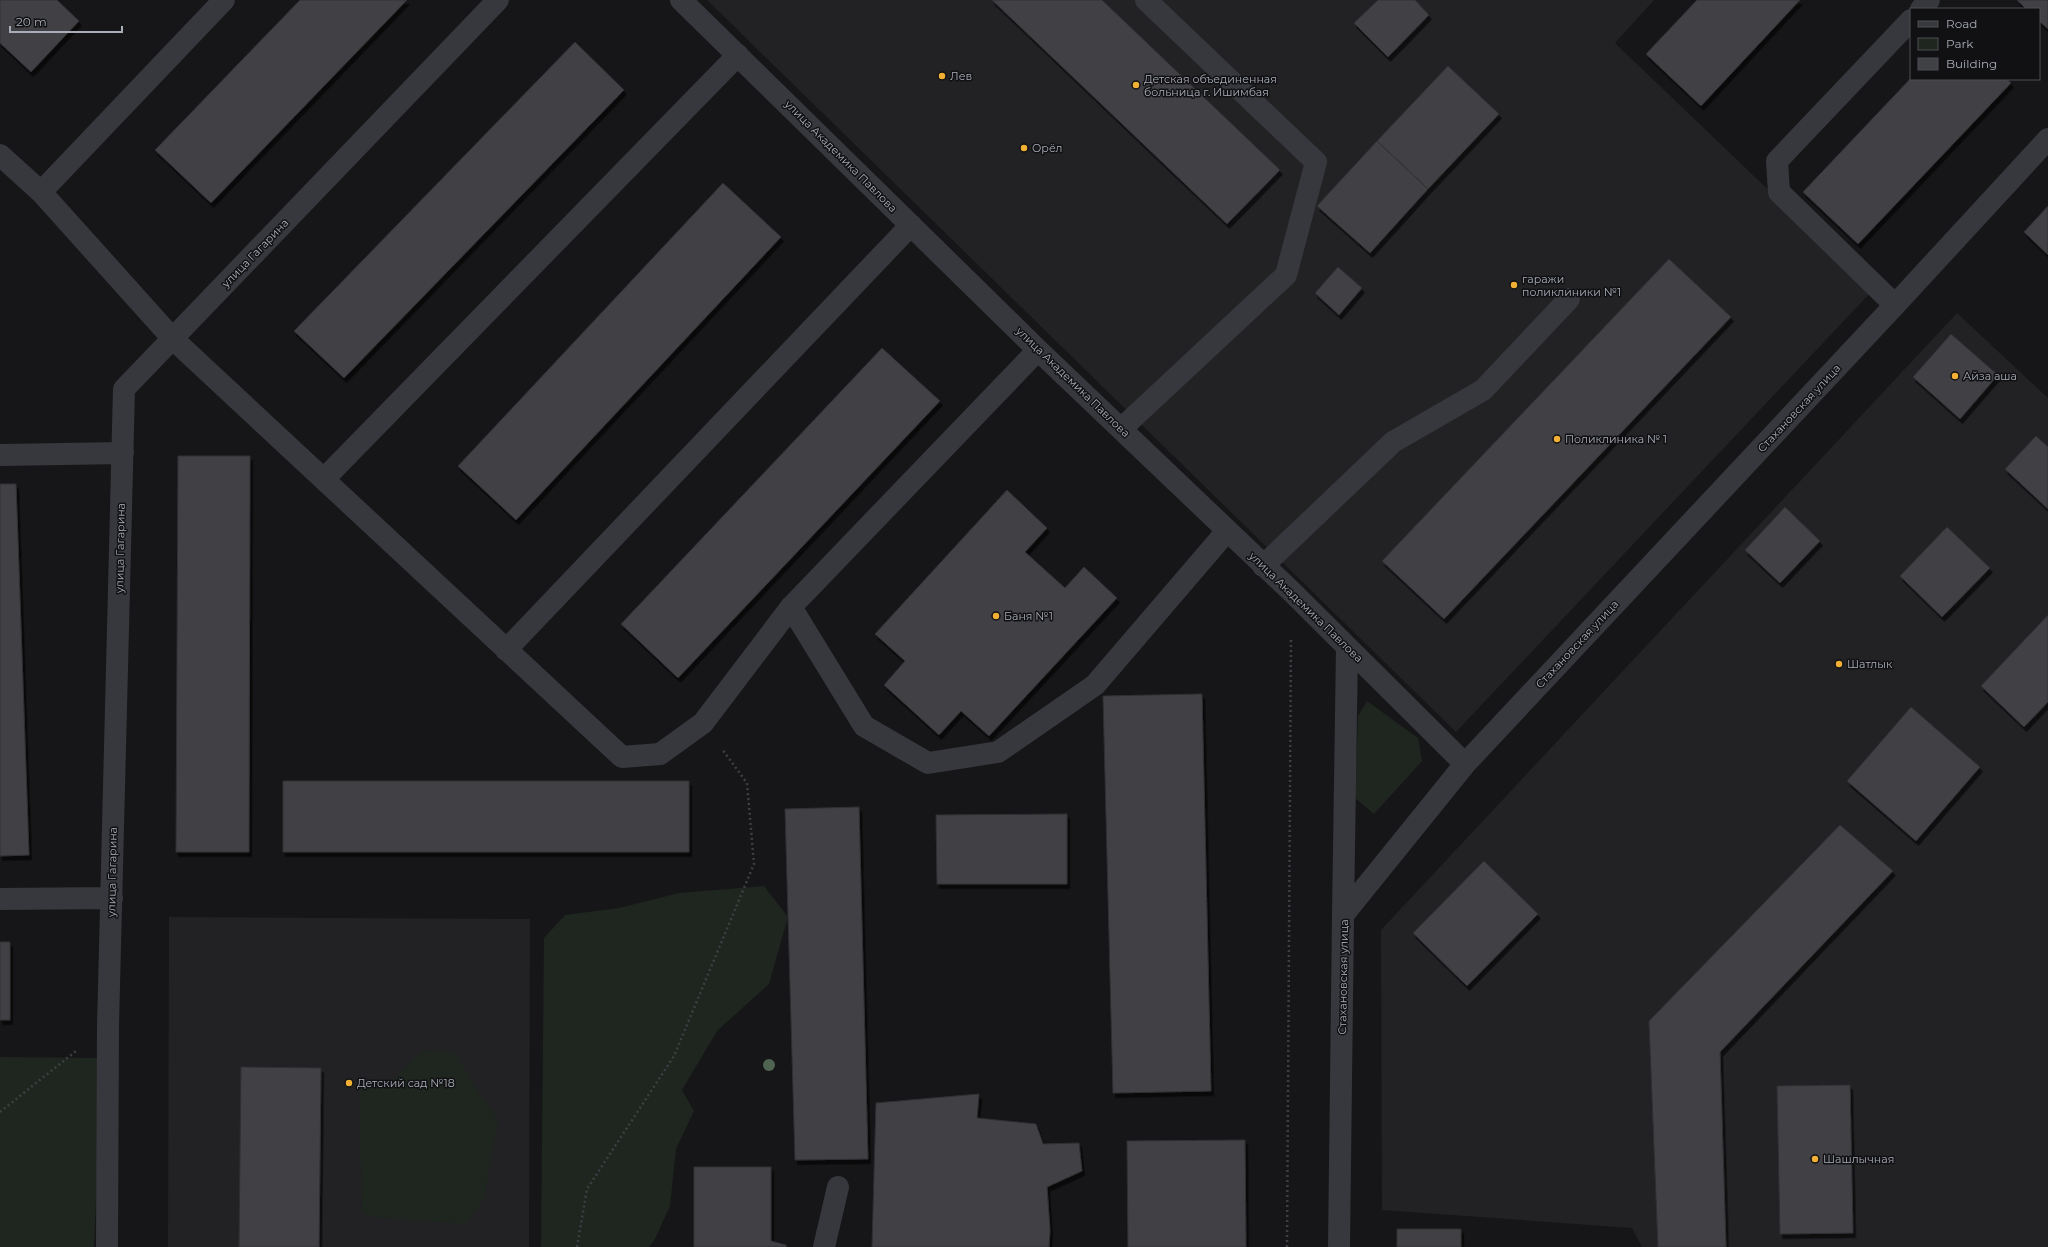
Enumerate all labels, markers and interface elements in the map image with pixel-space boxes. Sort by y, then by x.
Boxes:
scale bar [10,8,122,34]
legend [1910,8,2040,80]
text: 20 m [16,14,47,29]
text: Road [1946,16,1977,31]
text: Park [1946,36,1974,51]
text: Building [1946,56,1997,71]
place label: Лев [950,69,972,83]
marker: Лев [937,71,947,81]
place label: Детская объединенная больница г. Ишимбая [1144,72,1277,99]
marker: Детская объединенная больница г. Ишимбая [1131,80,1141,90]
street label: улица Академика Павлова [781,96,900,215]
place label: Орёл [1032,141,1063,155]
marker: Орёл [1019,143,1029,153]
street label: улица Гагарина [218,216,291,291]
place label: гаражи поликлиники №1 [1522,272,1621,299]
marker: гаражи поликлиники №1 [1509,280,1519,290]
street label: улица Академика Павлова [1012,323,1133,440]
street label: Стахановская улица [1755,361,1843,455]
place label: Айза аша [1963,369,2017,383]
marker: Айза аша [1950,371,1960,381]
place label: Поликлиника № 1 [1565,432,1667,446]
marker: Поликлиника № 1 [1552,434,1562,444]
street label: улица Гагарина [112,503,128,594]
street label: улица Академика Павлова [1245,548,1366,665]
street label: Стахановская улица [1533,597,1621,691]
place label: Баня №1 [1004,609,1053,623]
marker: Баня №1 [991,611,1001,621]
place label: Шатлык [1847,657,1893,671]
marker: Шатлык [1834,659,1844,669]
street label: улица Гагарина [104,827,120,918]
street label: Стахановская улица [1335,919,1351,1035]
place label: Детский сад №18 [357,1076,455,1090]
marker: Детский сад №18 [344,1078,354,1088]
place label: Шашлычная [1823,1152,1894,1166]
marker: Шашлычная [1810,1154,1820,1164]

